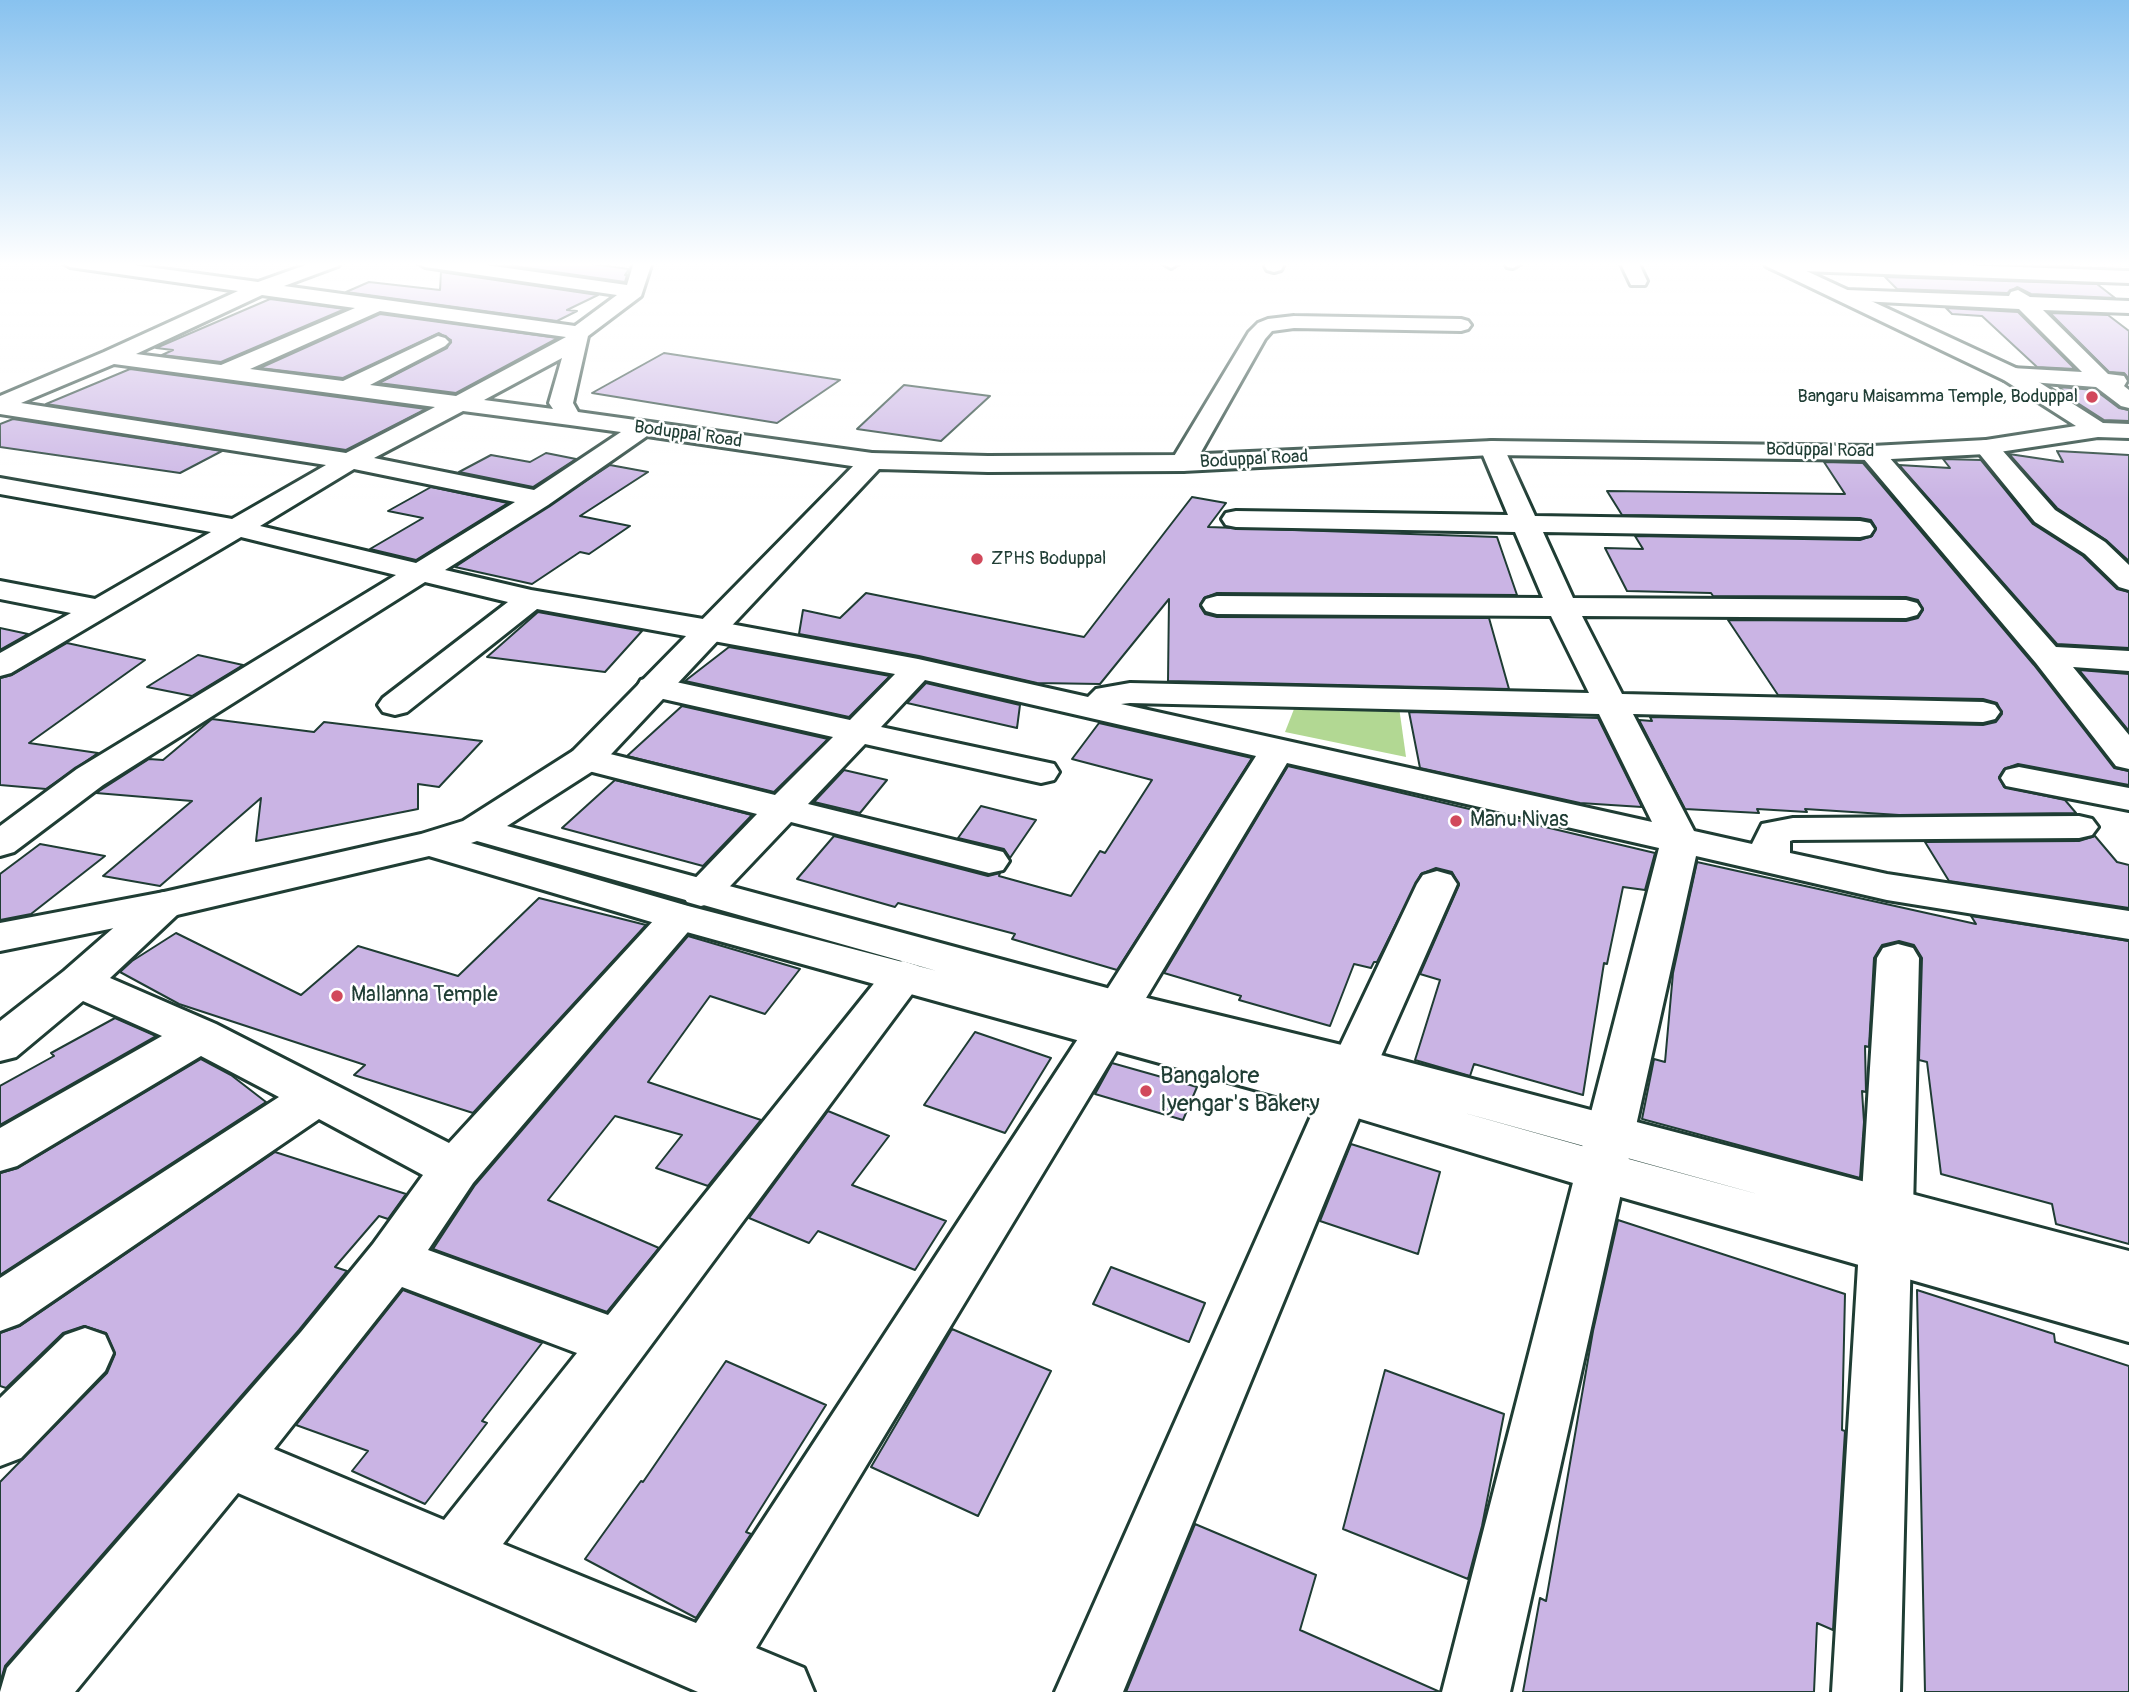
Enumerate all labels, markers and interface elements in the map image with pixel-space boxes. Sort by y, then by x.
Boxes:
place label: Bangaru Maisamma Temple, Boduppal [1798,386,2078,408]
marker: Bangaru Maisamma Temple, Boduppal [2084,389,2100,405]
street label: Boduppal Road [633,417,743,453]
street label: Boduppal Road [1766,439,1874,463]
street label: Boduppal Road [1199,446,1309,474]
place label: ZPHS Boduppal [991,548,1106,570]
marker: ZPHS Boduppal [969,551,985,567]
place label: Manu Nivas [1470,808,1568,834]
marker: Manu Nivas [1448,813,1464,829]
place label: Mallanna Temple [351,983,498,1009]
marker: Mallanna Temple [329,988,345,1004]
place label: Bangalore Iyengar's Bakery [1160,1063,1320,1119]
marker: Bangalore Iyengar's Bakery [1138,1083,1154,1099]

